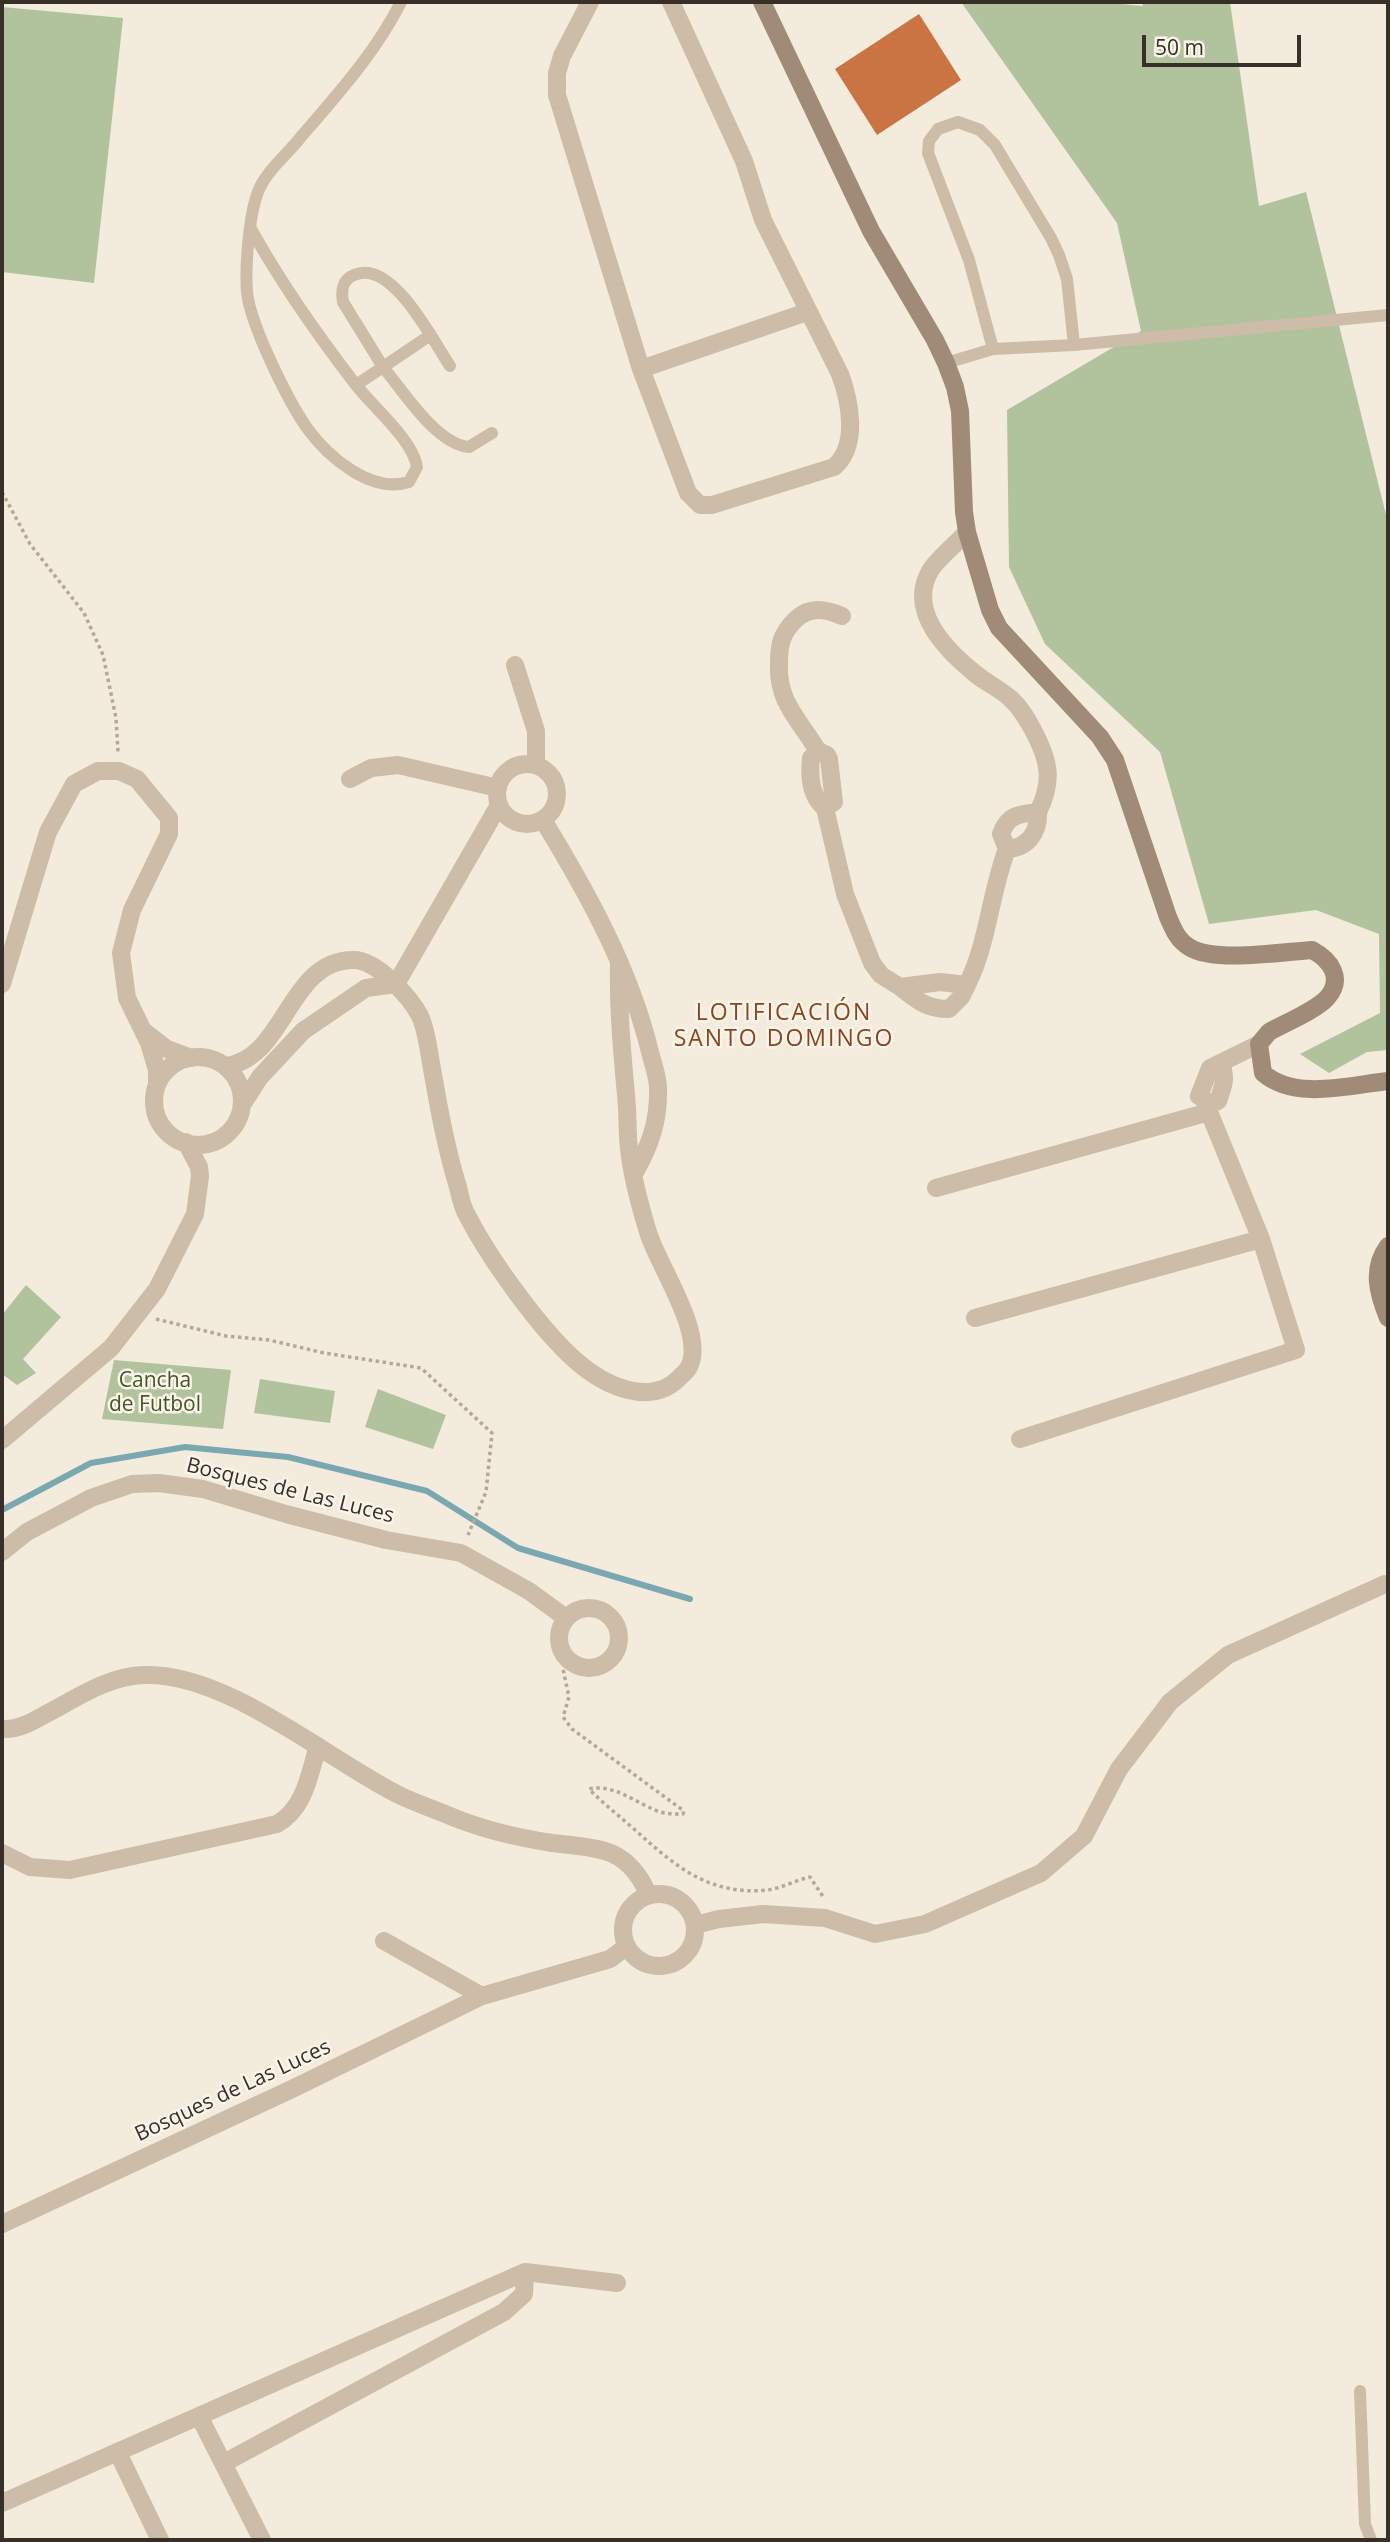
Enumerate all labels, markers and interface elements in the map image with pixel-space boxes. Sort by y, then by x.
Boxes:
scale bar [1145,21,1304,65]
text: 50 m [1155,33,1204,61]
district label: LOTIFICACIÓN SANTO DOMINGO [675,999,893,1053]
park label: Cancha de Futbol [109,1368,201,1418]
street label: Bosques de Las Luces [184,1453,396,1529]
street label: Bosques de Las Luces [131,2035,335,2147]

